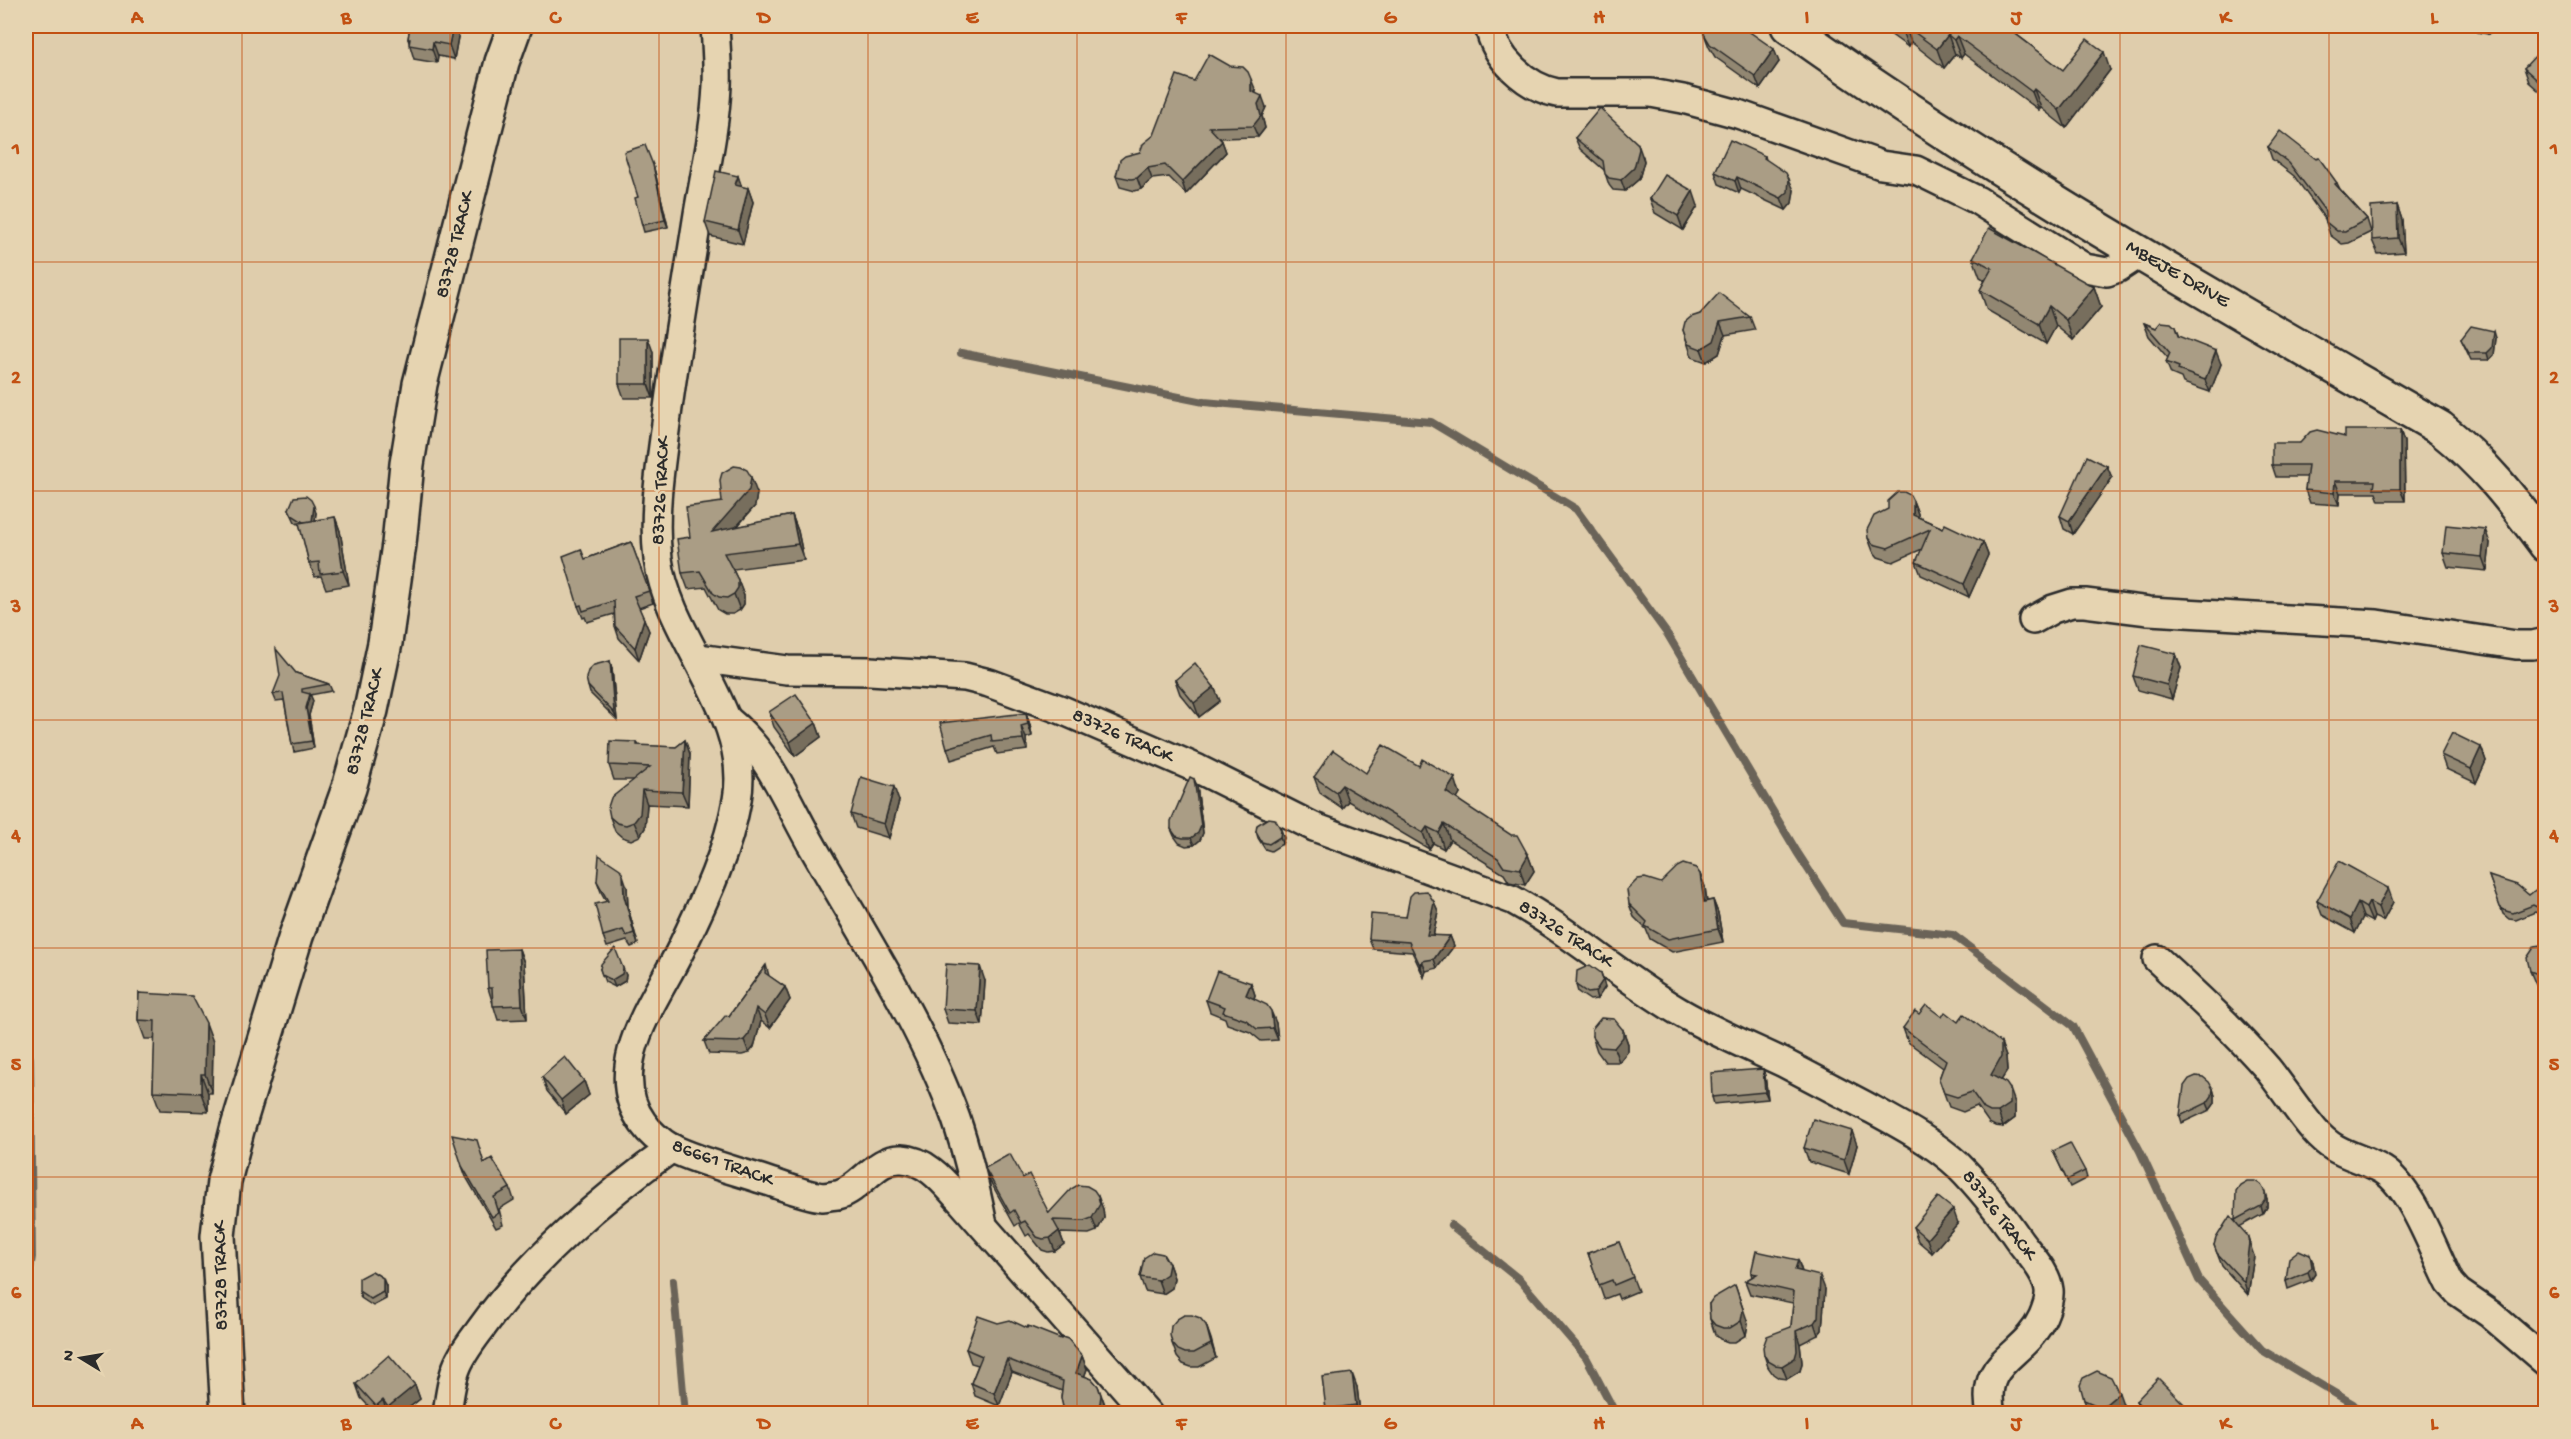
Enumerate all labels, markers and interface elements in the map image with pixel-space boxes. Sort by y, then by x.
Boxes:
text: A [130,8,145,31]
text: B [340,8,352,31]
text: C [549,8,563,31]
text: D [755,8,771,31]
text: E [966,8,980,31]
text: F [1175,8,1188,31]
text: G [1384,8,1398,31]
text: H [1593,8,1605,31]
text: I [1805,8,1810,31]
text: J [2010,8,2023,31]
text: K [2218,8,2233,31]
text: L [2430,8,2439,31]
text: 1 [11,139,20,162]
text: 1 [2549,139,2558,162]
street label: 83728 TRACK [432,187,481,301]
street label: MBEJE DRIVE [2121,236,2234,315]
text: 2 [11,368,21,391]
text: 2 [2549,368,2559,391]
street label: 83726 TRACK [648,434,676,546]
text: 3 [10,597,21,620]
text: 3 [2548,597,2559,620]
street label: 83728 TRACK [342,664,391,778]
street label: 83726 TRACK [1068,704,1178,770]
text: 4 [10,826,21,849]
text: 4 [2548,826,2559,849]
street label: 83726 TRACK [1513,896,1618,975]
text: 5 [11,1055,22,1078]
text: 5 [2549,1055,2560,1078]
street label: 86661 TRACK [668,1135,778,1194]
street label: 83726 TRACK [1956,1166,2042,1267]
street label: 83728 TRACK [210,1219,234,1331]
text: 6 [11,1283,22,1306]
text: 6 [2549,1283,2560,1306]
north arrow [51,1328,111,1388]
text: N [59,1348,80,1363]
text: A [130,1414,145,1437]
text: B [340,1414,352,1437]
text: C [549,1414,563,1437]
text: D [755,1414,771,1437]
text: E [966,1414,980,1437]
text: F [1175,1414,1188,1437]
text: G [1384,1414,1398,1437]
text: H [1593,1414,1605,1437]
text: I [1805,1414,1810,1437]
text: J [2010,1414,2023,1437]
text: K [2218,1414,2233,1437]
text: L [2430,1414,2439,1437]

